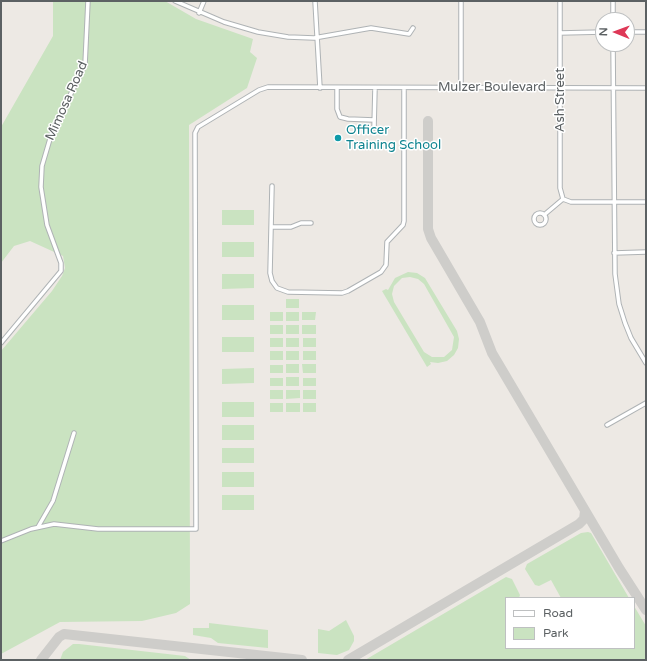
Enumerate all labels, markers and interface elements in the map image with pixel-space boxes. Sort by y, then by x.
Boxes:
north arrow [595,12,635,52]
text: N [597,27,610,36]
street label: Mimosa Road [43,59,91,143]
street label: Ash Street [553,68,569,132]
street label: Mulzer Boulevard [438,80,546,96]
place label: Officer Training School [346,123,441,154]
marker: Officer Training School [333,133,343,143]
legend [505,597,635,649]
text: Road [543,606,573,620]
text: Park [543,626,569,640]

